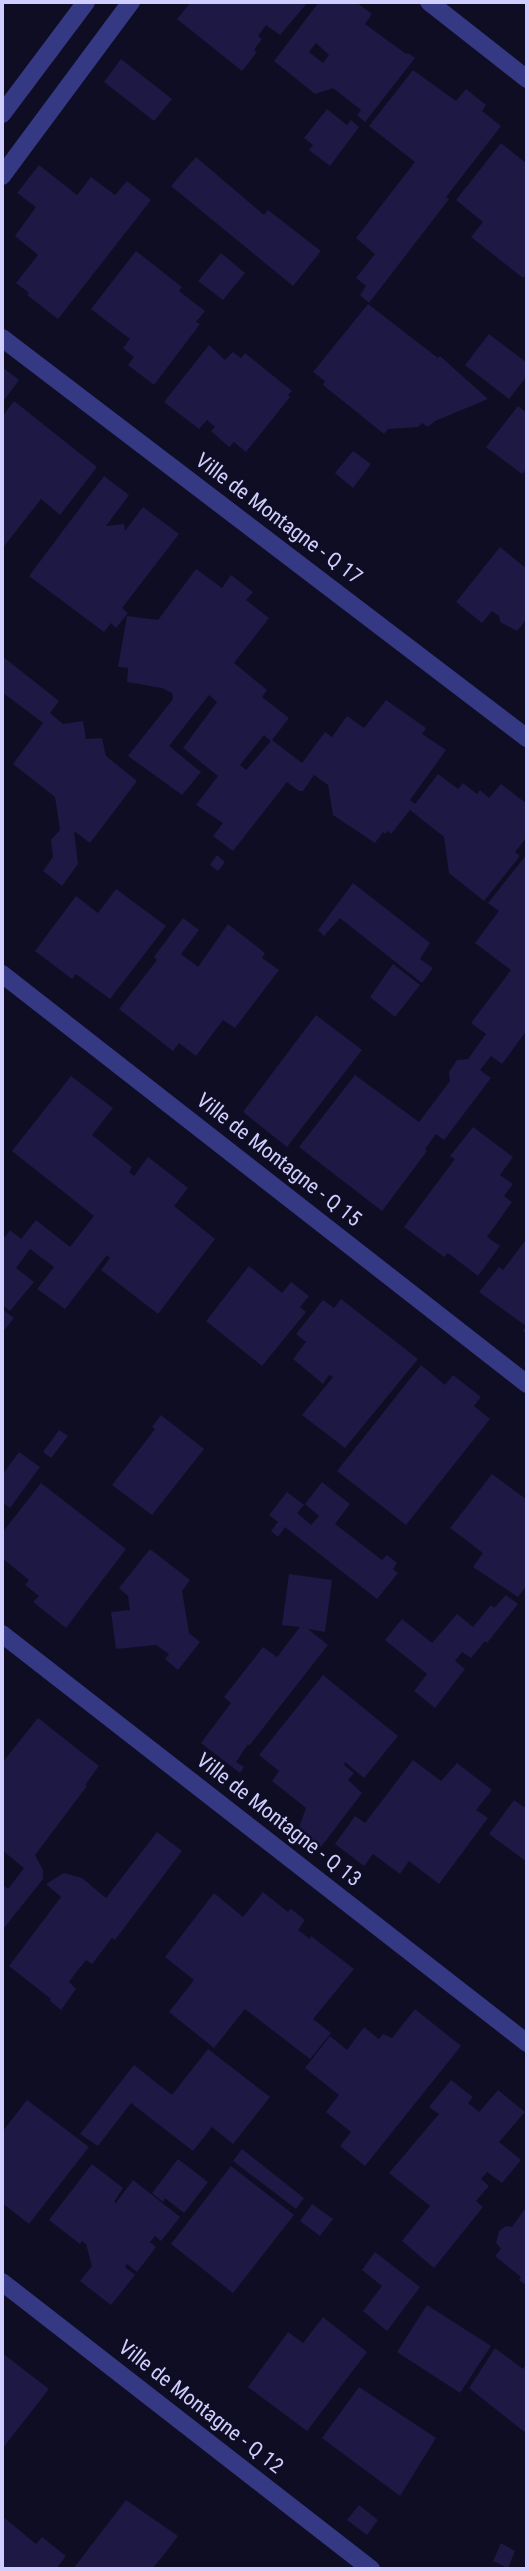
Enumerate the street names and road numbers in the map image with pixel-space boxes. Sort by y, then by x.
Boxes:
street label: Ville de Montagne - Q 17 [190,449,366,591]
street label: Ville de Montagne - Q 15 [191,1089,365,1233]
street label: Ville de Montagne - Q 13 [191,1749,365,1893]
street label: Ville de Montagne - Q 12 [113,2336,287,2480]

